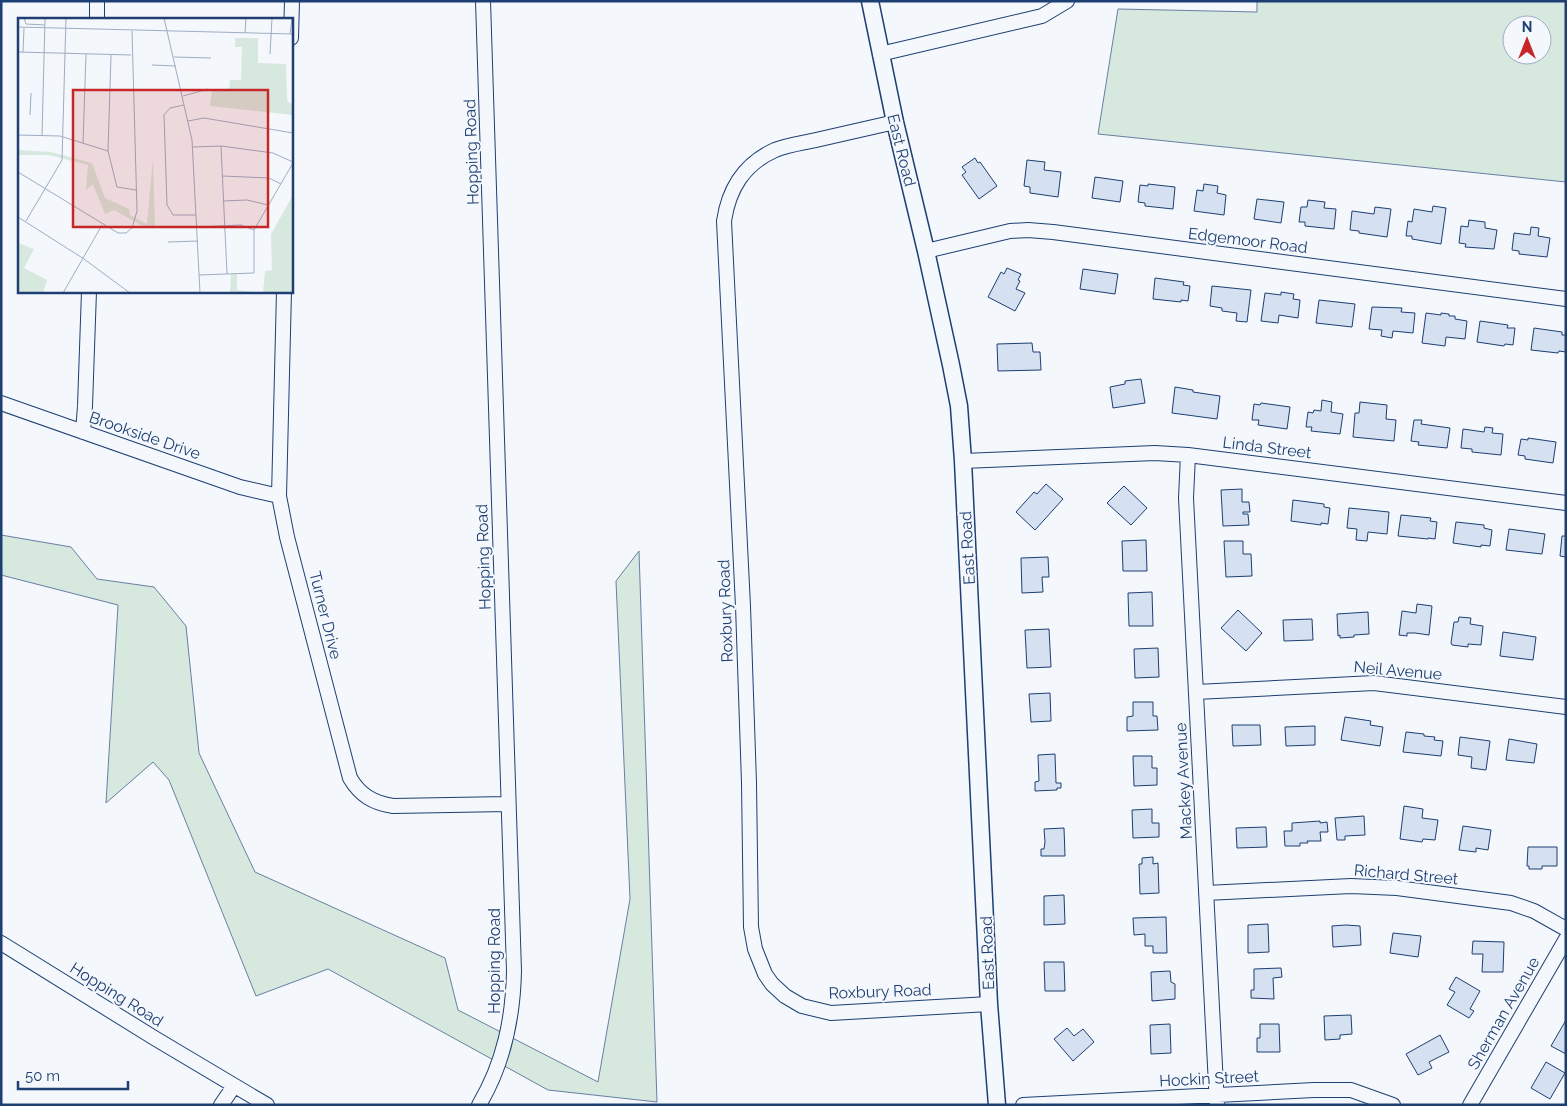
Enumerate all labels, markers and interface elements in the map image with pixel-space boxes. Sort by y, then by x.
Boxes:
north arrow [1502,15,1552,65]
inset map [18,18,292,292]
text: N [1522,19,1532,35]
street label: Hopping Road [460,99,483,205]
street label: East Road [883,112,920,188]
street label: Edgemoor Road [1187,224,1309,257]
street label: Brookside Drive [87,408,203,463]
street label: Linda Street [1221,433,1313,462]
street label: Hopping Road [472,504,495,610]
street label: East Road [956,511,979,585]
street label: Roxbury Road [714,559,737,663]
street label: Turner Drive [305,569,346,661]
street label: Neil Avenue [1353,657,1443,684]
street label: Mackey Avenue [1171,722,1196,840]
street label: Richard Street [1353,860,1459,889]
street label: Hopping Road [485,908,504,1014]
street label: East Road [977,916,998,990]
street label: Sherman Avenue [1464,954,1543,1073]
street label: Hopping Road [67,958,167,1031]
street label: Roxbury Road [828,980,932,1003]
scale bar [18,1058,128,1090]
street label: Hockin Street [1159,1066,1260,1091]
text: 50 m [25,1067,60,1085]

